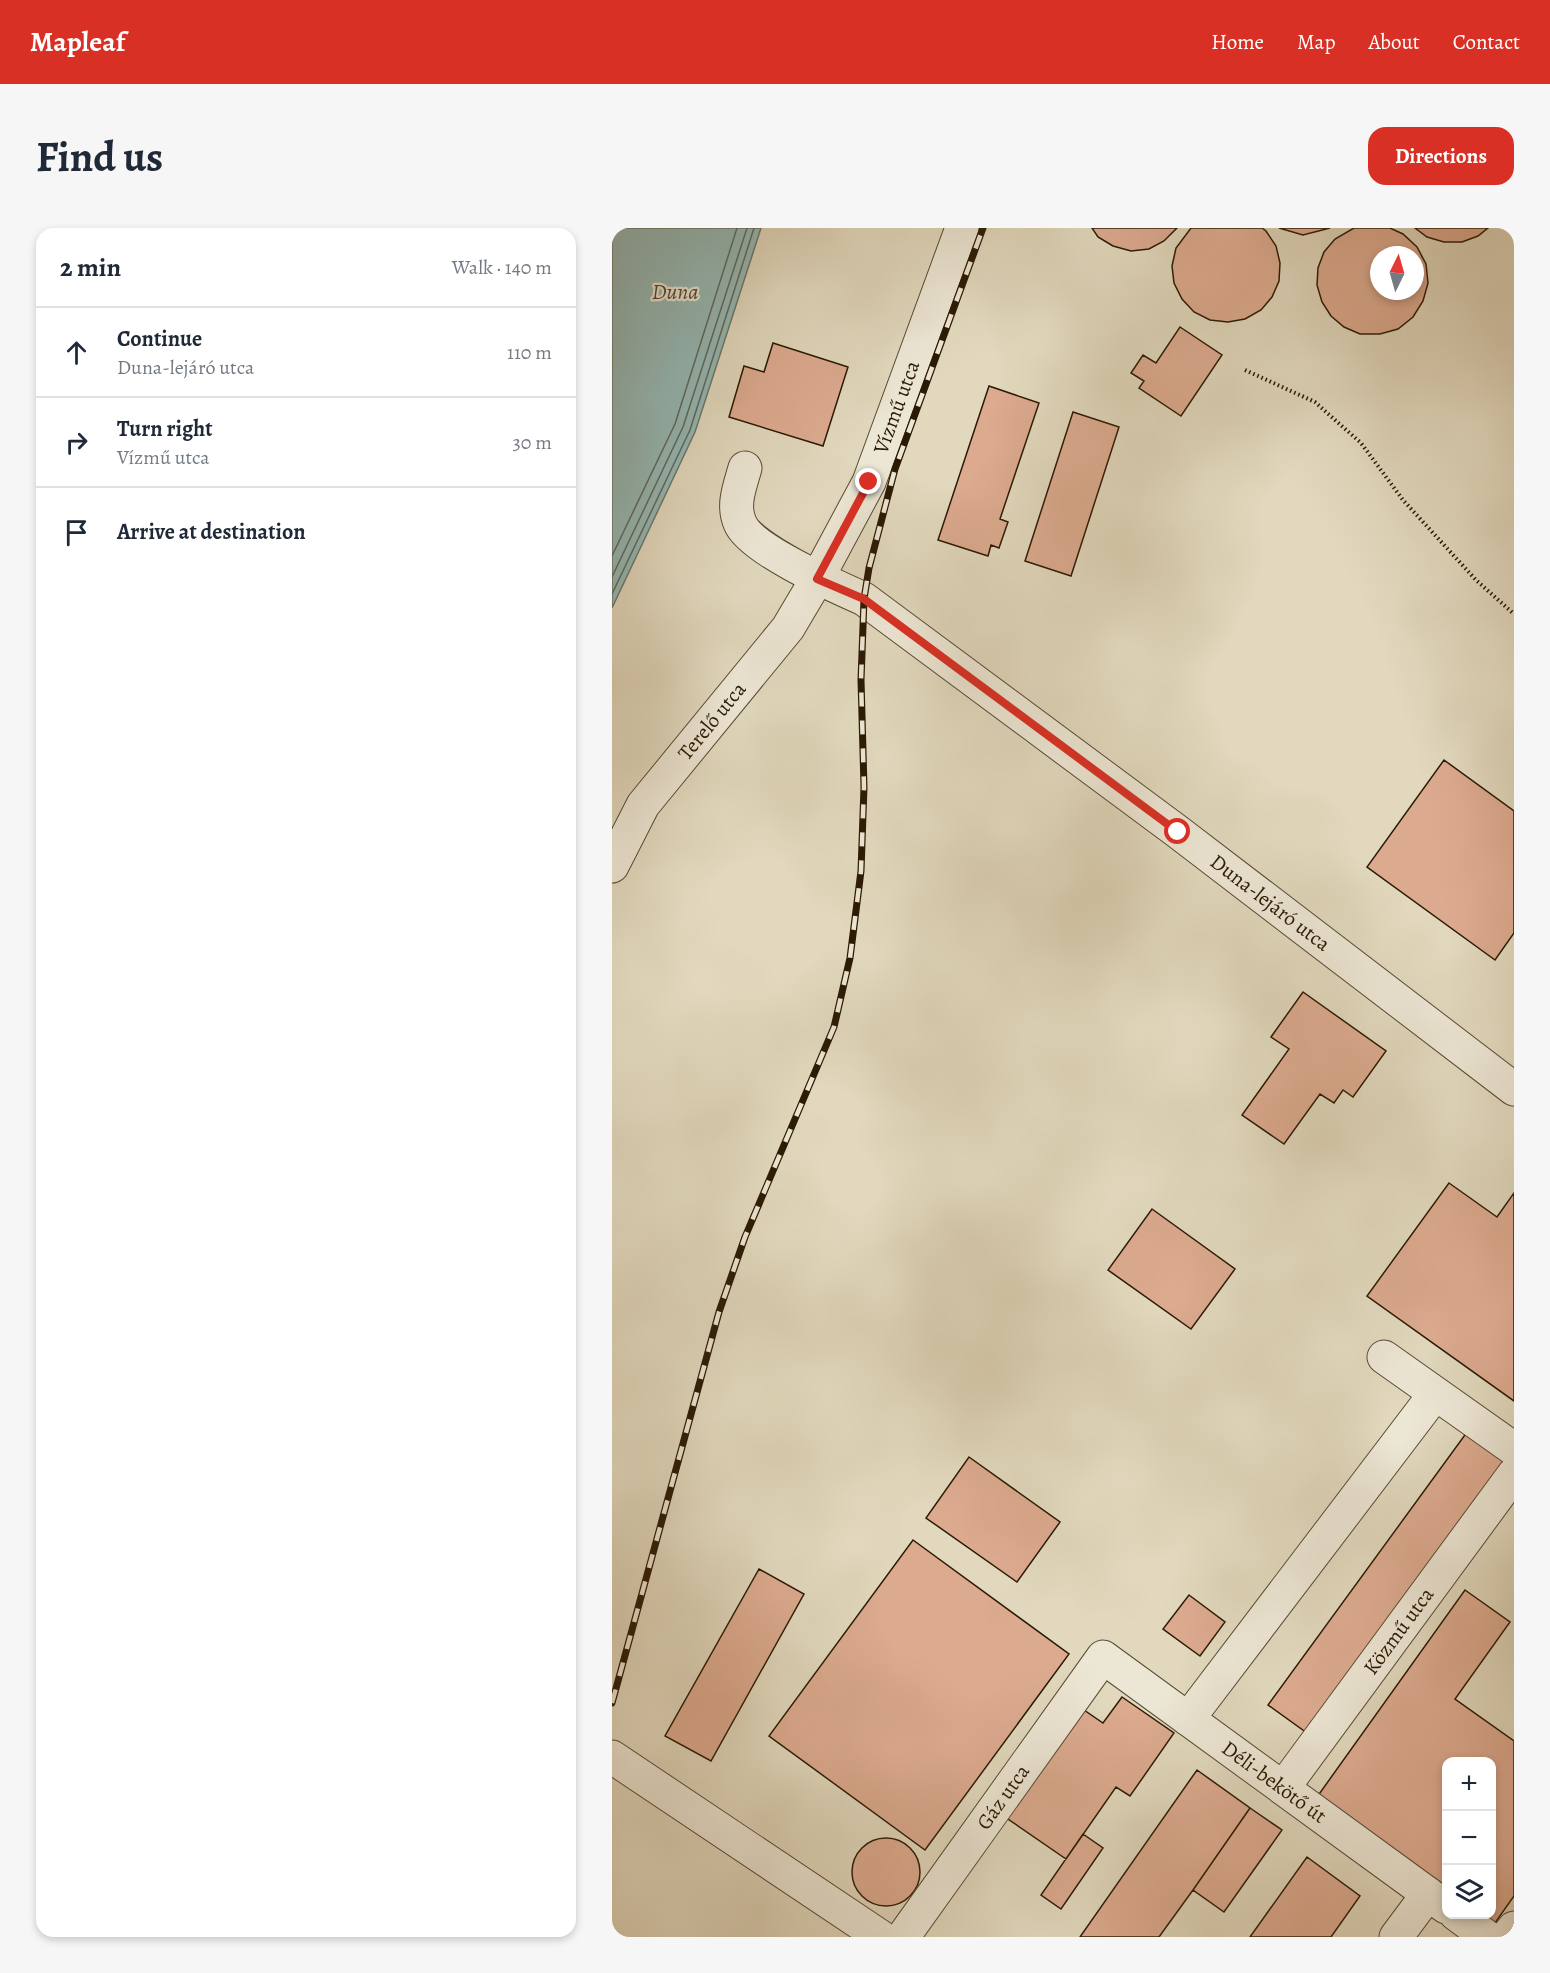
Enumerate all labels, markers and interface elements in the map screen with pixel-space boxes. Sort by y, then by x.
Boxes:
text: Mapleaf [30,23,125,61]
text: Home [1211,28,1264,56]
text: Map [1297,28,1335,56]
text: About [1368,28,1420,56]
text: Contact [1453,28,1520,56]
button: Directions [1368,127,1514,185]
text: Find us [36,128,163,185]
north arrow [1370,246,1424,300]
text: 2 min [60,250,121,285]
text: Walk · 140 m [452,254,552,281]
water label: Duna [652,277,698,307]
text: Continue [117,324,202,354]
icon: ahead [60,336,93,369]
text: 110 m [507,339,552,366]
text: Duna-lejáró utca [117,354,254,381]
street label: Vízmű utca [866,356,926,459]
text: Turn right [117,414,213,444]
icon: right [60,426,93,459]
text: 30 m [512,429,552,456]
text: Vízmű utca [117,444,210,471]
route end [855,468,881,494]
icon: arrive [60,516,93,549]
text: Arrive at destination [117,517,306,547]
street label: Terelő utca [671,676,752,766]
route start [1164,818,1190,844]
street label: Duna-lejáró utca [1205,848,1336,958]
street label: Közmű utca [1357,1581,1440,1681]
street label: Déli-bekötő út [1216,1734,1333,1830]
map controls [1442,1757,1496,1919]
button: + [1442,1757,1496,1811]
street label: Gáz utca [970,1759,1036,1835]
button: − [1442,1811,1496,1865]
button: layers [1442,1865,1496,1919]

